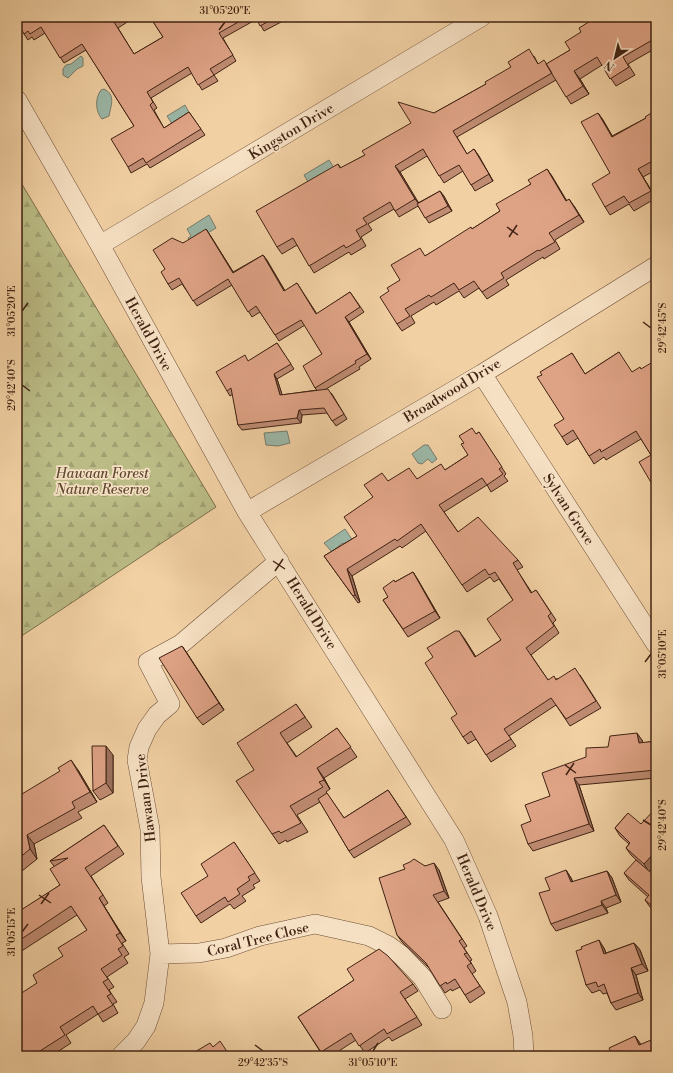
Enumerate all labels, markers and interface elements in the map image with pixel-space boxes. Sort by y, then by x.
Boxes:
text: 31°05'20"E [200,5,250,17]
north arrow [595,38,635,78]
text: N [602,57,617,74]
street label: Kingston Drive [246,99,337,164]
text: 31°05'20"E [6,286,18,336]
street label: Herald Drive [120,294,176,375]
text: 29°42'45"S [657,303,669,353]
street label: Broadwood Drive [400,355,505,428]
text: 29°42'40"S [6,359,18,411]
park label: Hawaan Forest Nature Reserve [54,465,149,499]
street label: Sylvan Grove [538,470,598,549]
street label: Herald Drive [282,574,341,653]
text: 31°05'10"E [657,629,669,679]
street label: Hawaan Drive [132,753,160,843]
text: 29°42'40"S [657,799,669,851]
street label: Herald Drive [452,851,500,934]
text: 31°05'15"E [6,908,18,956]
street label: Coral Tree Close [205,919,311,961]
text: 29°42'35"S [238,1057,288,1069]
text: 31°05'10"E [348,1057,398,1069]

